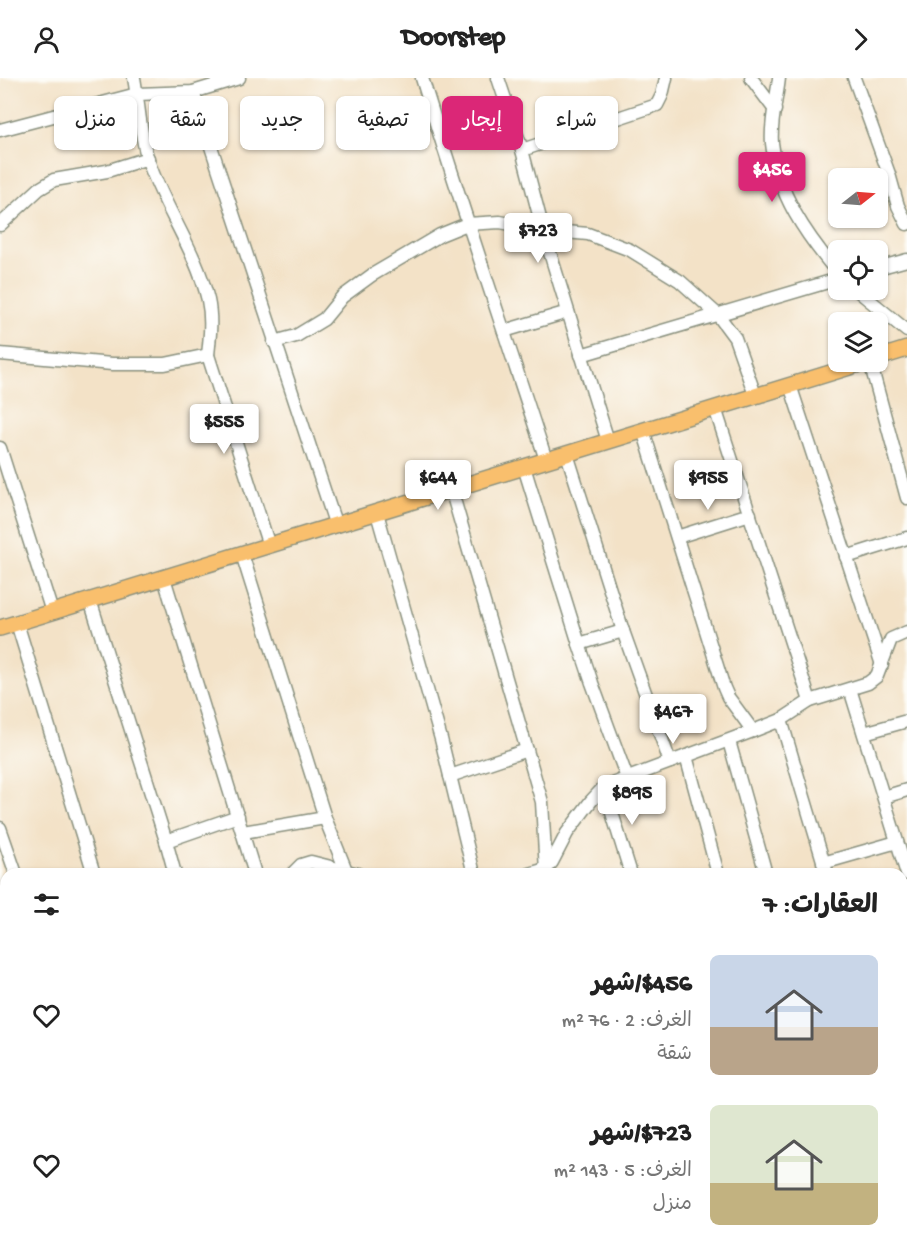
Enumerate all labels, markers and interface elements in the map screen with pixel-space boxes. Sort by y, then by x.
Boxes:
icon: person [30,23,63,56]
text: Doorstep [402,23,505,55]
icon: forward [844,23,877,56]
chip: منزل [54,96,137,150]
chip: شقة [149,96,228,150]
chip: جديد [240,96,324,150]
chip: تصفية [336,96,430,150]
chip: إيجار [442,96,523,150]
chip: شراء [535,96,618,150]
pin: $456 [736,152,808,203]
text: $456 [752,160,792,183]
north arrow [828,168,888,228]
map controls [828,168,888,372]
pin: $723 [502,213,574,264]
text: $723 [518,221,558,244]
button: locate [828,240,888,300]
button: layers [828,312,888,372]
pin: $555 [188,404,260,455]
text: $555 [204,412,244,435]
pin: $644 [402,460,474,511]
pin: $955 [672,460,744,511]
text: $644 [419,468,457,491]
text: $955 [688,468,728,491]
pin: $467 [637,694,709,745]
text: $467 [654,702,692,725]
pin: $895 [596,775,668,826]
text: $895 [612,783,652,806]
icon: filters [30,888,63,921]
text: العقارات: 7 [763,892,878,923]
text: $456/شهر [592,970,692,1001]
icon: home [758,979,830,1051]
icon: heart [30,999,63,1032]
text: الغرف: 2 · 76 m² [562,1011,692,1034]
text: شقة [657,1044,692,1067]
text: $723/شهر [591,1120,692,1151]
icon: home [758,1129,830,1201]
icon: heart [30,1149,63,1182]
text: الغرف: 5 · 143 m² [554,1161,692,1184]
text: منزل [653,1194,692,1217]

